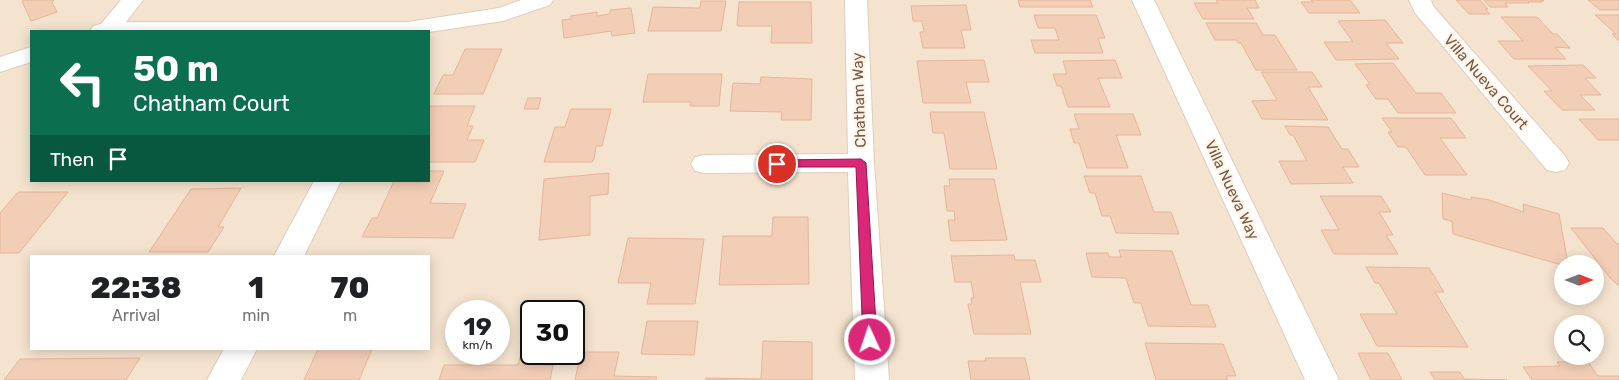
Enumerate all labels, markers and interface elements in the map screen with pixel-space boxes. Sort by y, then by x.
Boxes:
street label: Villa Nueva Court [1440,31,1532,133]
text: 50 m [133,48,219,90]
icon: left [50,50,115,115]
street label: Chatham Way [848,52,870,148]
text: Chatham Court [133,90,290,117]
street label: Villa Nueva Way [1201,137,1263,243]
pin [756,143,798,185]
icon: arrive [104,145,132,173]
text: Then [50,148,94,171]
icon: arrive [763,150,791,178]
north arrow [1554,255,1604,305]
map controls [1554,255,1604,365]
text: 22:38 [91,270,182,306]
text: 1 [248,270,264,306]
text: 70 [331,270,369,306]
speed limit sign: 30 [520,300,585,365]
text: Arrival [112,306,160,325]
text: min [242,306,270,325]
text: m [343,306,357,325]
text: 19 [463,312,492,341]
position arrow [843,313,895,365]
button: search [1554,315,1604,365]
text: km/h [463,338,492,352]

